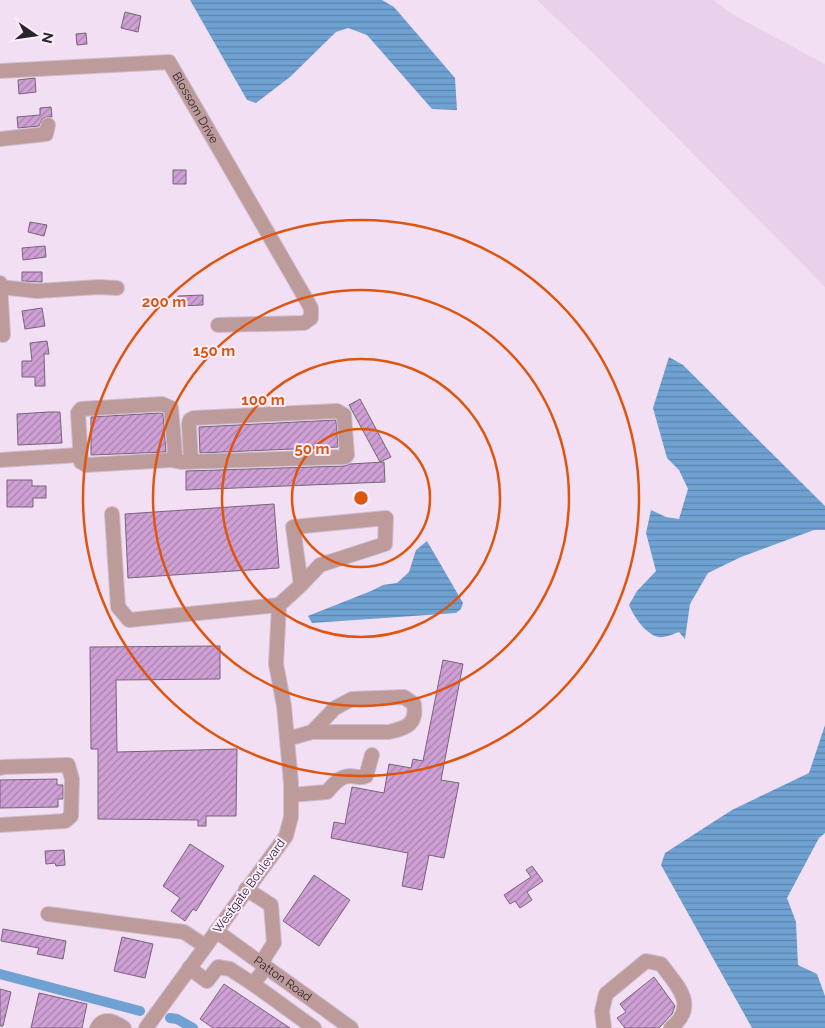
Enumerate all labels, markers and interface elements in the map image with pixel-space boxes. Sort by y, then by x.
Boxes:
north arrow [10,10,60,60]
text: N [39,31,57,45]
street label: Blossom Drive [169,70,221,146]
text: 200 m [142,293,186,311]
text: 150 m [193,342,235,360]
text: 100 m [241,391,285,409]
text: 50 m [294,440,330,458]
centre of rings [352,489,370,507]
street label: Westgate Boulevard [210,836,288,936]
street label: Patton Road [251,953,314,1004]

